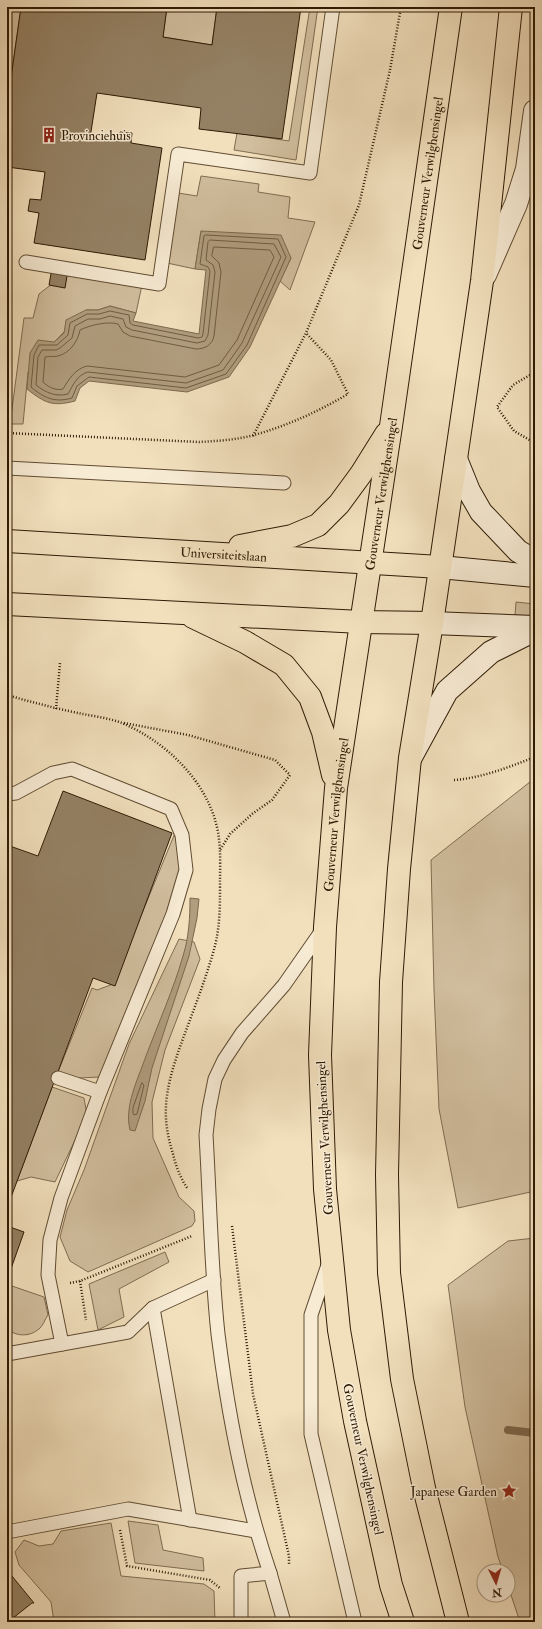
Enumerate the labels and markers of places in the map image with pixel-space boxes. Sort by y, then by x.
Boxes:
building icon: Provinciehuis [40,126,58,144]
place label: Provinciehuis [61,128,131,144]
place icon: Japanese Garden [500,1482,518,1500]
place label: Japanese Garden [409,1484,497,1501]

